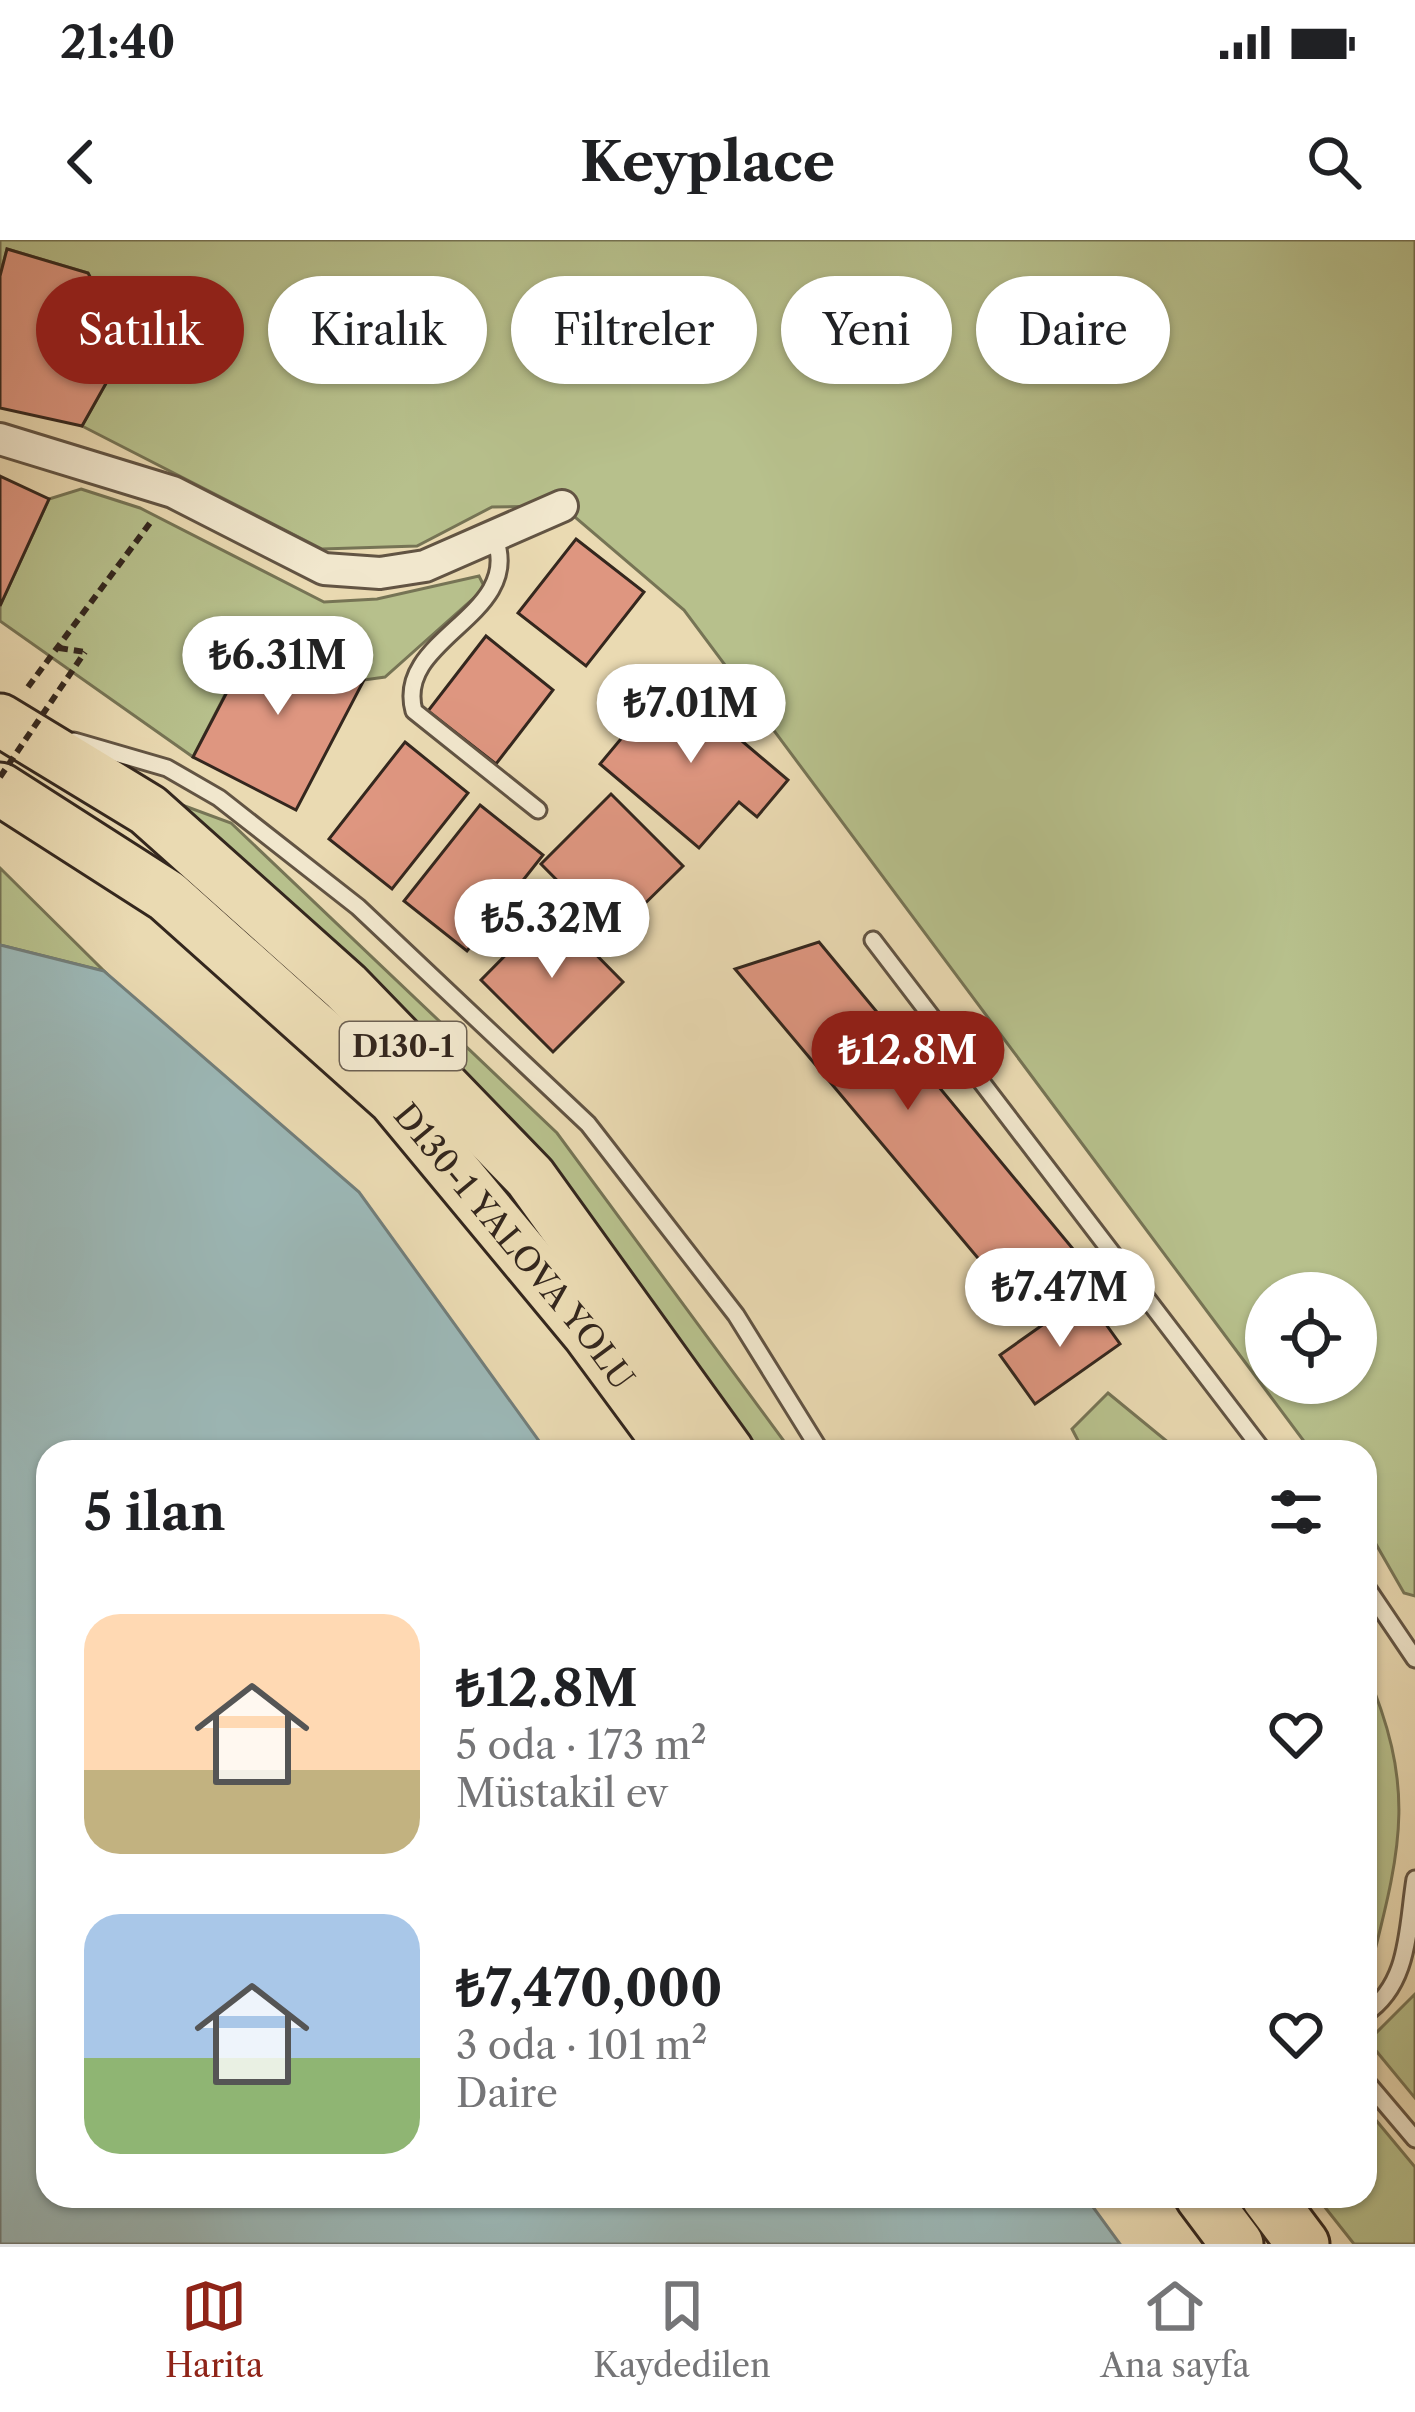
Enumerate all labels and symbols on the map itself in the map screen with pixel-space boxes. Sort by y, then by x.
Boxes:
pin: ₺6.31M [180,616,376,718]
pin: ₺7.01M [593,664,789,766]
pin: ₺5.32M [454,879,650,981]
pin: ₺12.8M [810,1011,1006,1113]
road number: D130-1 [340,1022,466,1070]
street label: D130-1 YALOVA YOLU [386,1095,643,1397]
pin: ₺7.47M [962,1248,1158,1350]

